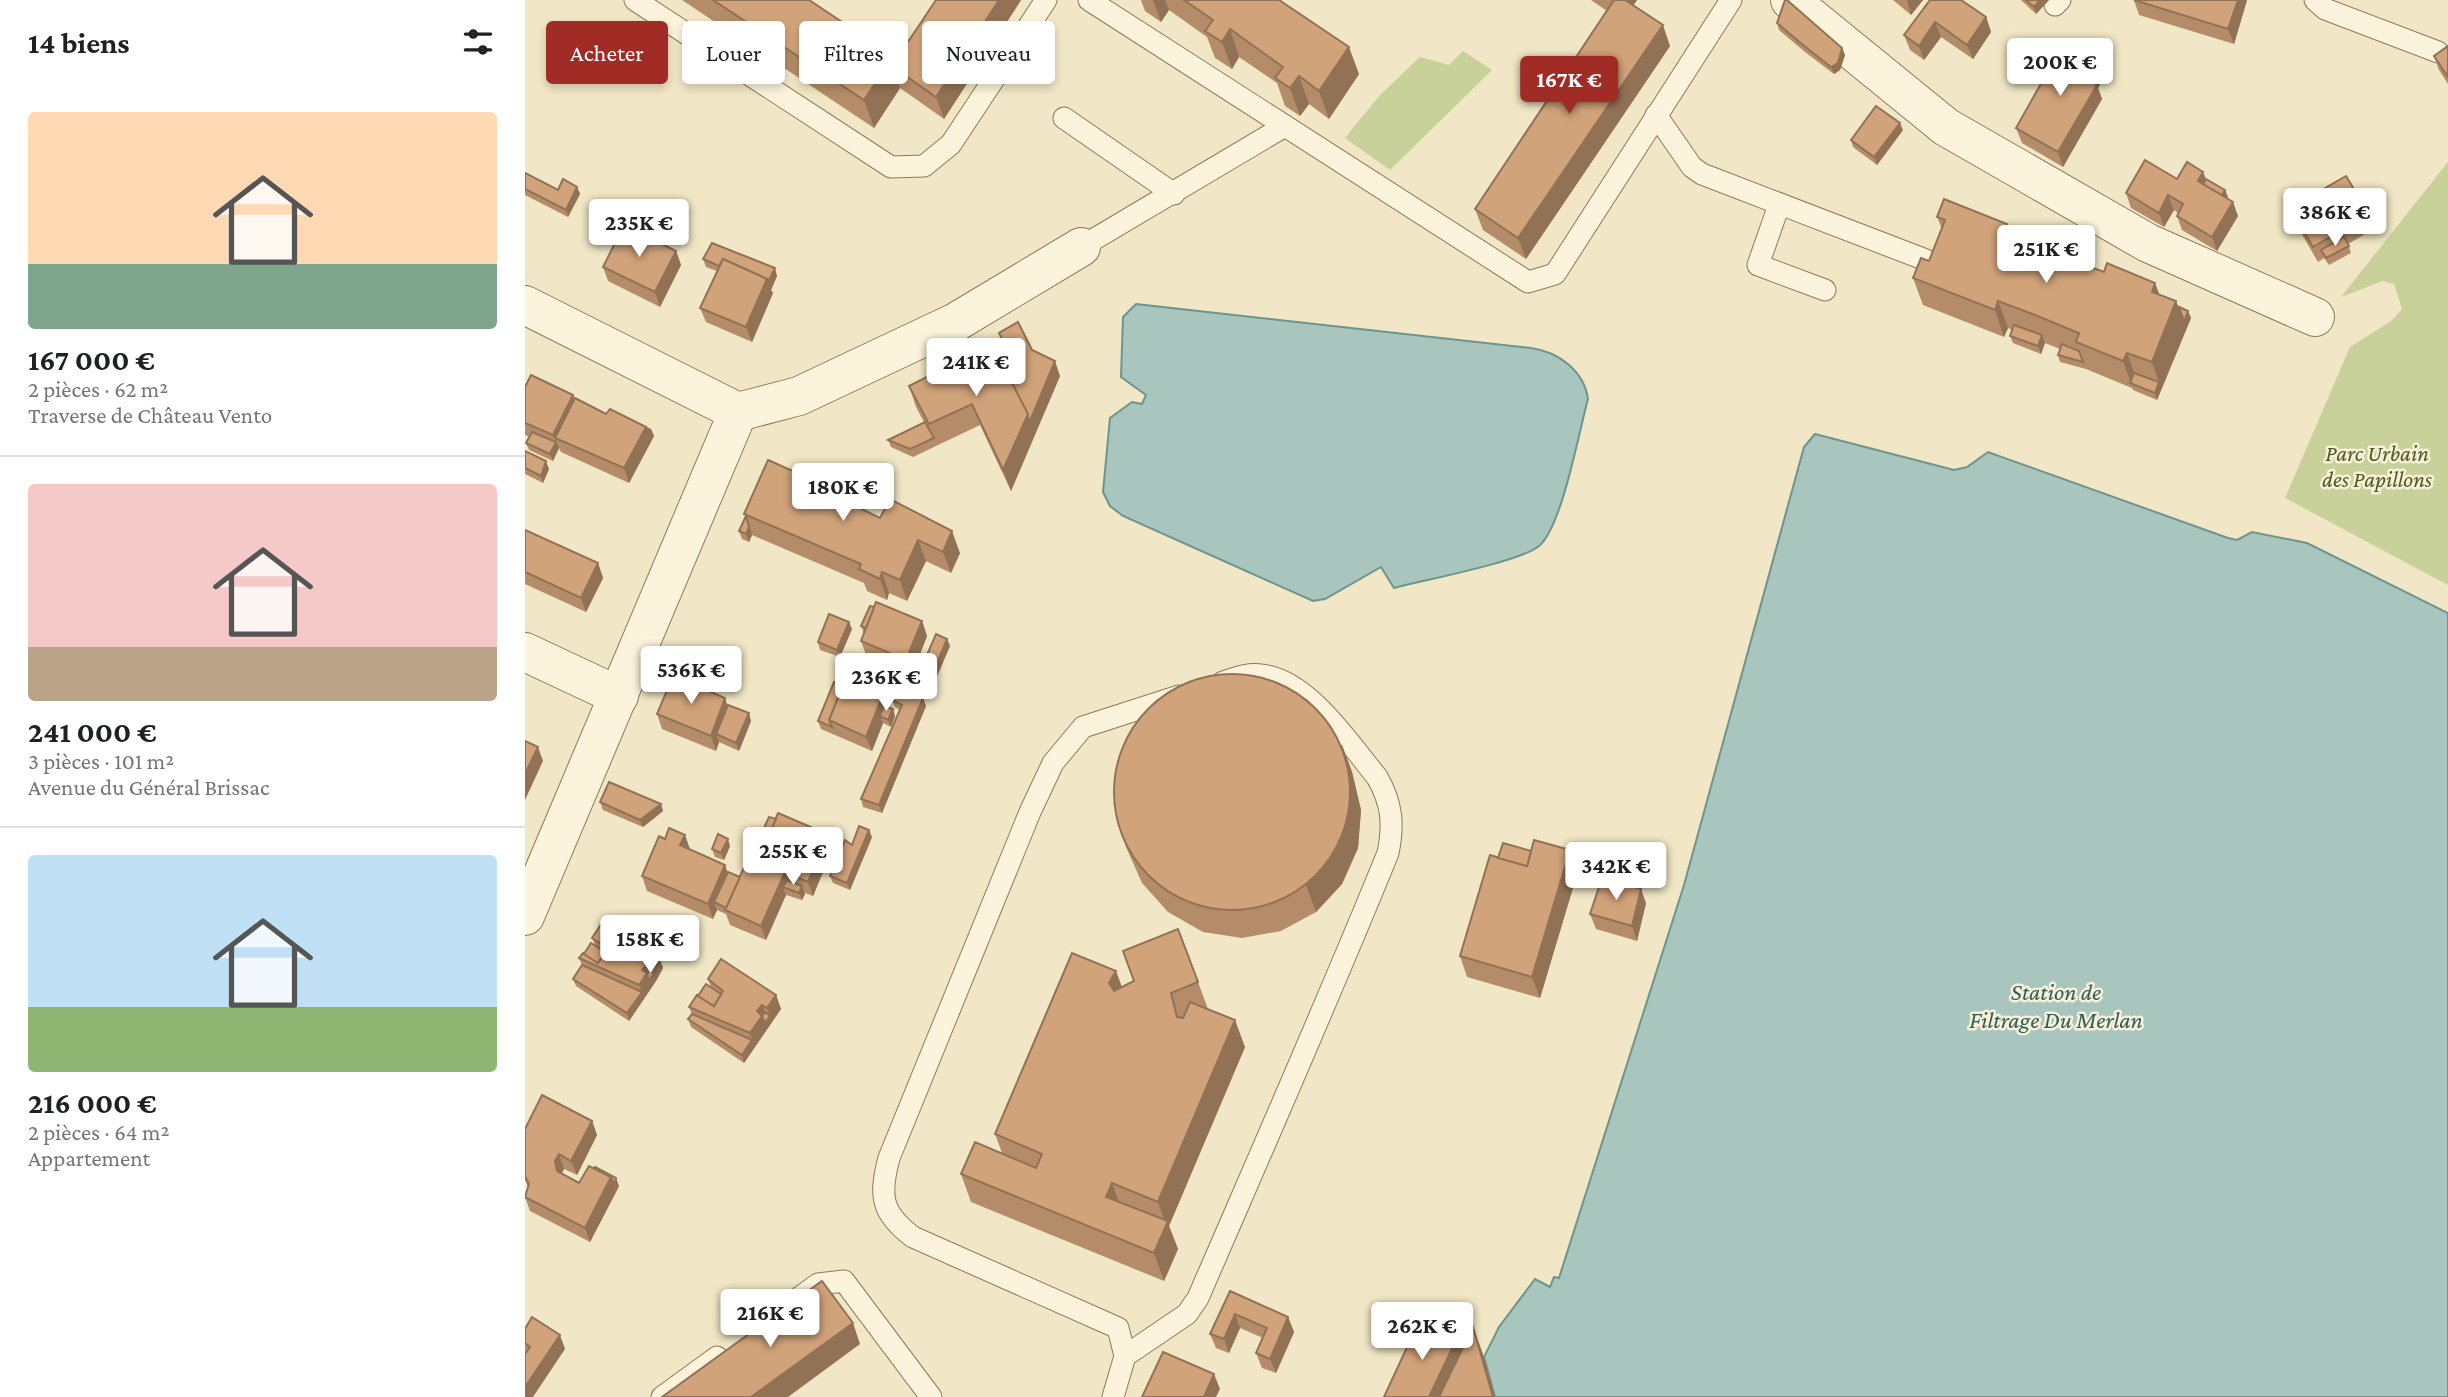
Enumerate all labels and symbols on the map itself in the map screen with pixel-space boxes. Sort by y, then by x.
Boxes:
pin: 200K € [2003,38,2117,98]
pin: 167K € [1512,57,1626,116]
pin: 386K € [2278,188,2392,248]
pin: 235K € [582,200,696,259]
pin: 251K € [1989,226,2103,285]
pin: 241K € [919,338,1033,398]
park label: Parc Urbain des Papillons [2322,440,2433,492]
pin: 180K € [786,463,900,523]
pin: 536K € [634,646,748,706]
pin: 236K € [829,654,943,713]
pin: 255K € [736,828,850,887]
pin: 342K € [1559,842,1673,902]
pin: 158K € [593,916,707,975]
water label: Station de Filtrage Du Merlan [1969,978,2143,1033]
pin: 216K € [713,1290,827,1349]
pin: 262K € [1365,1302,1479,1362]

